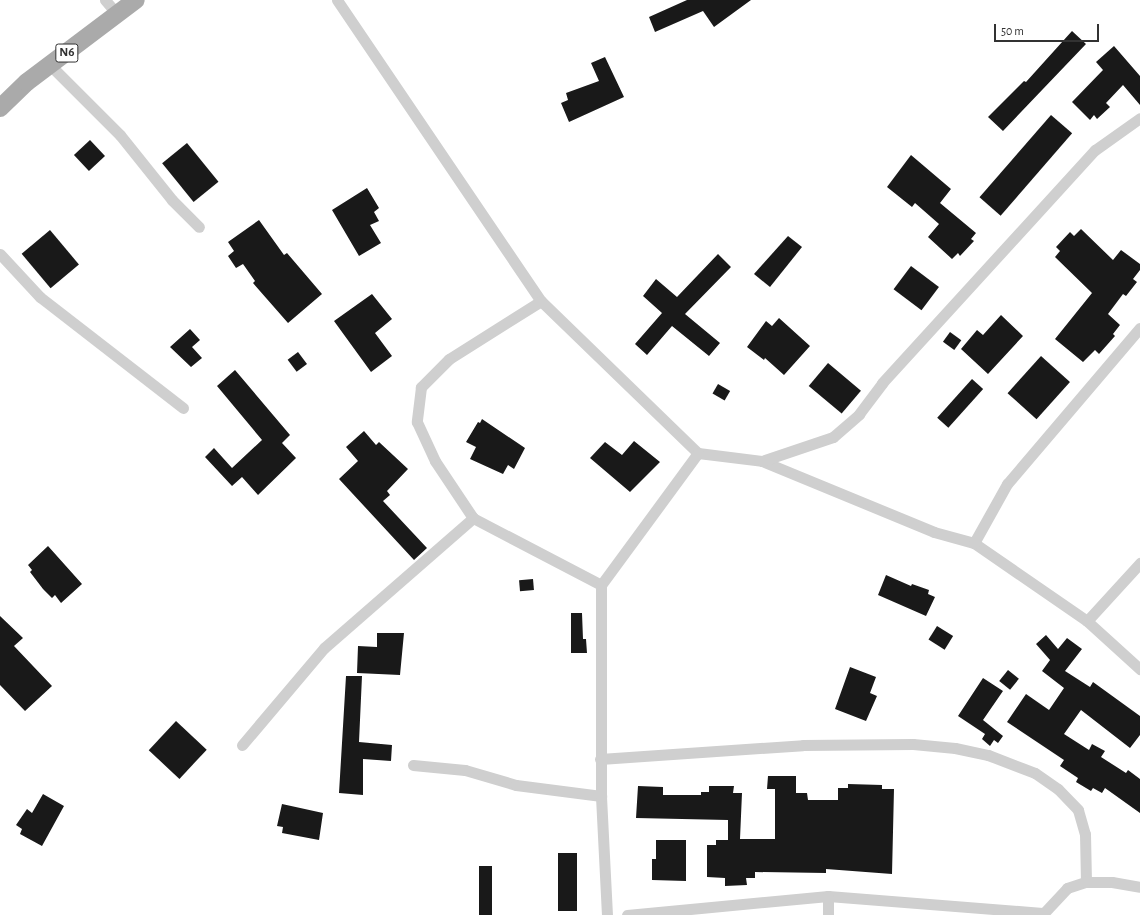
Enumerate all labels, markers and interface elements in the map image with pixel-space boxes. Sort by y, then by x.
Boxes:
scale bar [996,16,1101,42]
text: 50 m [1001,25,1024,37]
road number: N6 [55,42,79,64]

